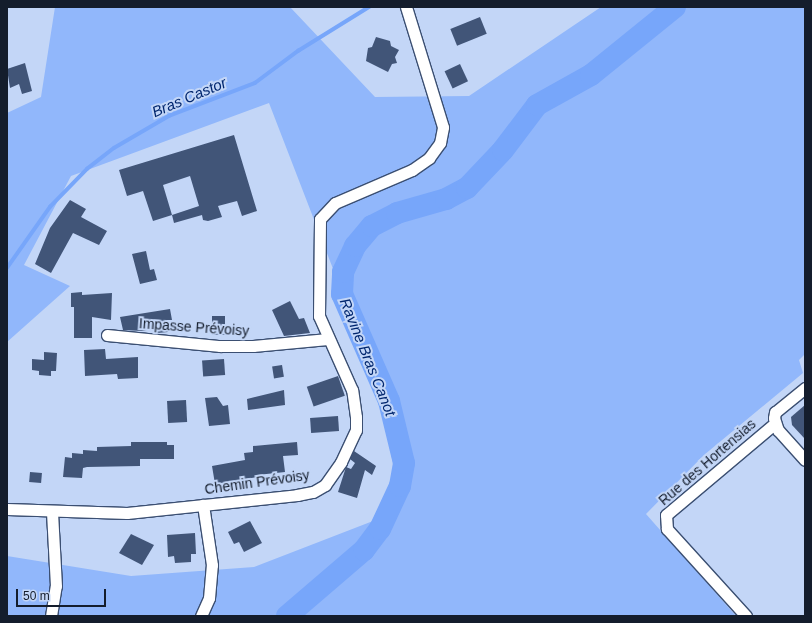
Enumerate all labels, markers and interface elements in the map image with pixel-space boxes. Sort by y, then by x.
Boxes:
water label: Bras Castor [149,73,229,121]
water label: Ravine Bras Canot [336,295,400,419]
street label: Impasse Prévoisy [138,315,250,339]
street label: Rue des Hortensias [655,415,759,509]
street label: Chemin Prévoisy [203,466,311,498]
scale bar [18,581,108,607]
text: 50 m [23,589,50,603]

